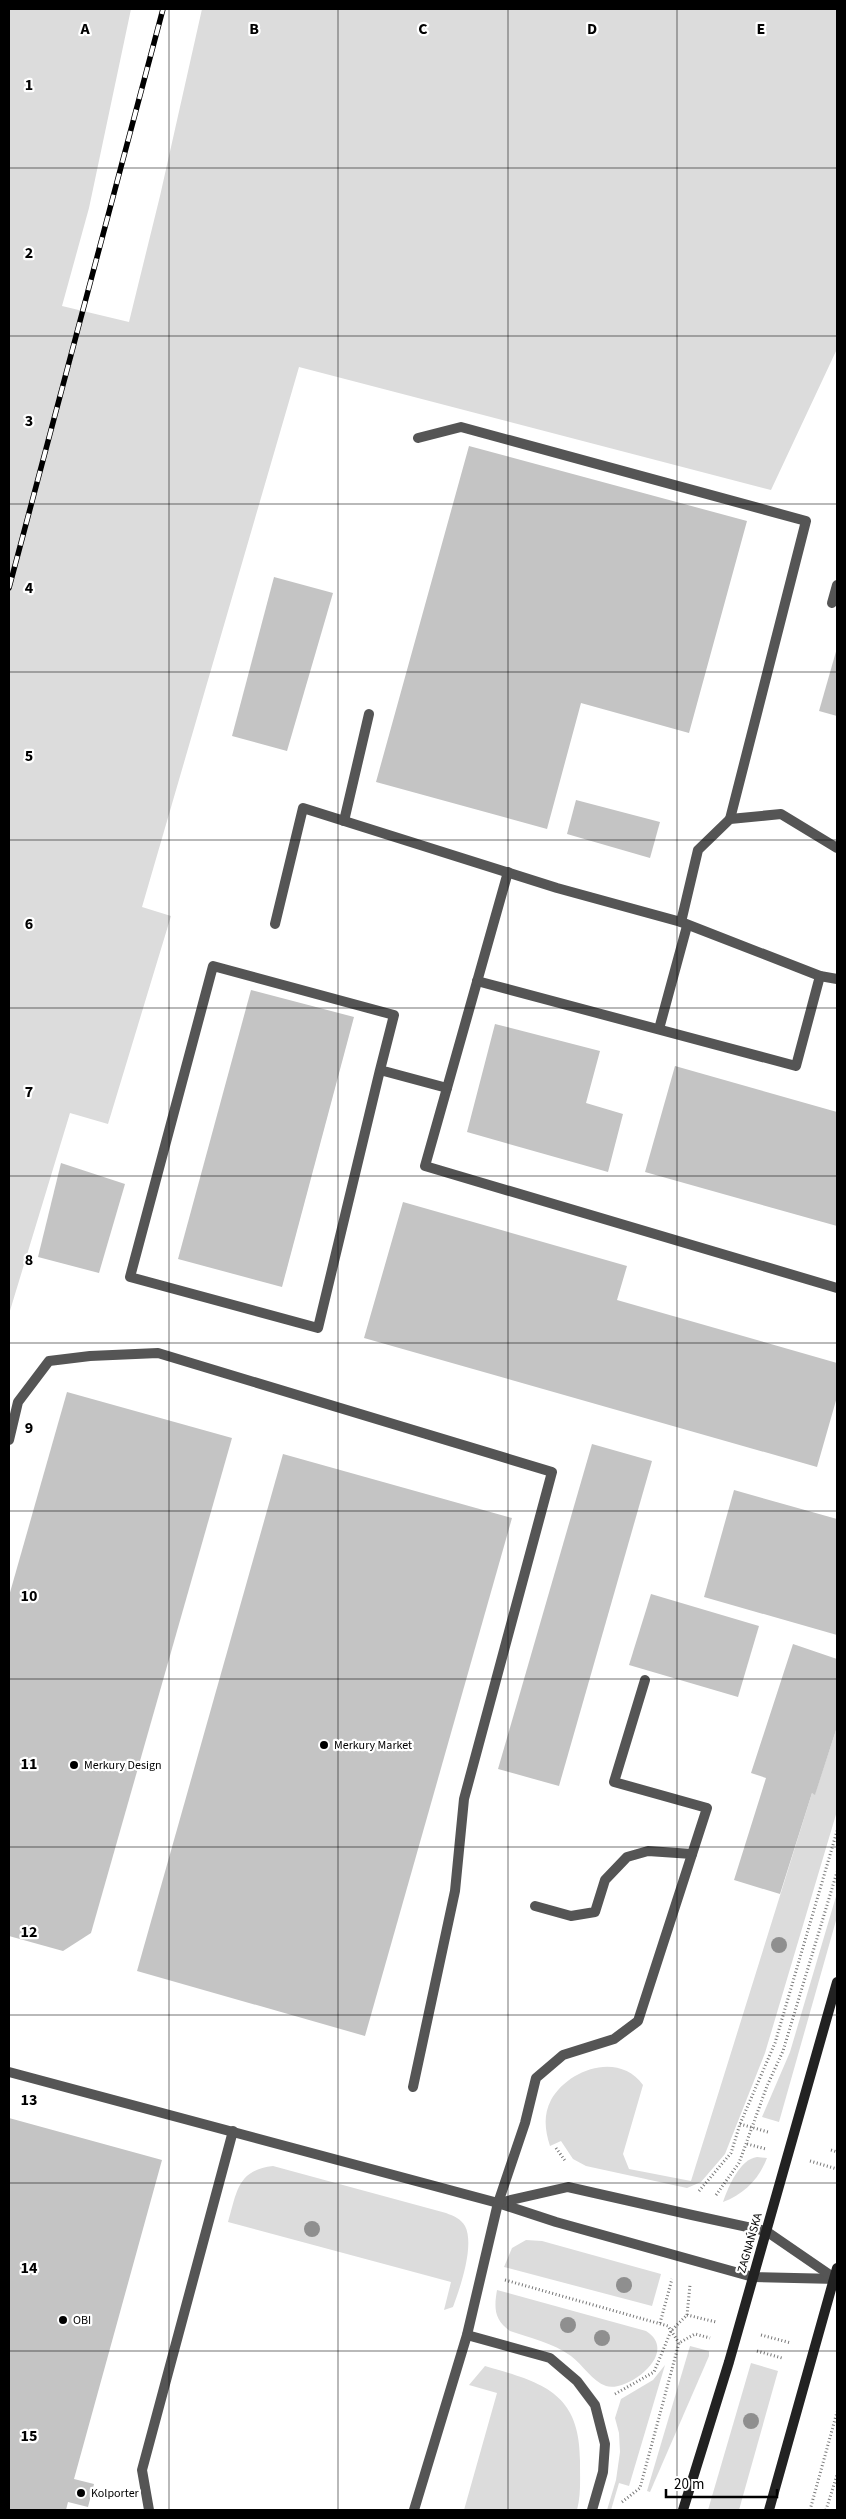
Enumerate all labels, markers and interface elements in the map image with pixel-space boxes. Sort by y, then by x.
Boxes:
text: A [79,18,90,40]
text: B [249,18,259,40]
text: C [418,18,428,40]
text: D [587,18,597,40]
text: E [757,18,765,40]
text: 1 [25,74,33,96]
text: 2 [25,242,33,264]
text: 3 [25,410,33,432]
text: 4 [25,577,34,599]
text: 5 [25,745,33,767]
text: 6 [25,913,33,935]
text: 7 [25,1081,33,1103]
text: 8 [25,1249,33,1271]
text: 9 [25,1417,33,1439]
text: 10 [21,1585,37,1607]
place label: Merkury Market [334,1737,412,1754]
marker: Merkury Market [318,1739,330,1751]
text: 11 [21,1753,37,1775]
place label: Merkury Design [84,1757,162,1774]
marker: Merkury Design [68,1759,80,1771]
text: 12 [21,1921,37,1943]
text: 13 [21,2089,37,2111]
street label: ZAGNAŃSKA [733,2210,767,2275]
text: 14 [21,2257,38,2279]
place label: OBI [73,2312,91,2329]
marker: OBI [57,2314,69,2326]
text: 15 [21,2425,37,2447]
scale bar [666,2466,777,2498]
text: 20 m [674,2474,704,2495]
place label: Kolporter [91,2485,140,2502]
marker: Kolporter [75,2487,87,2499]

